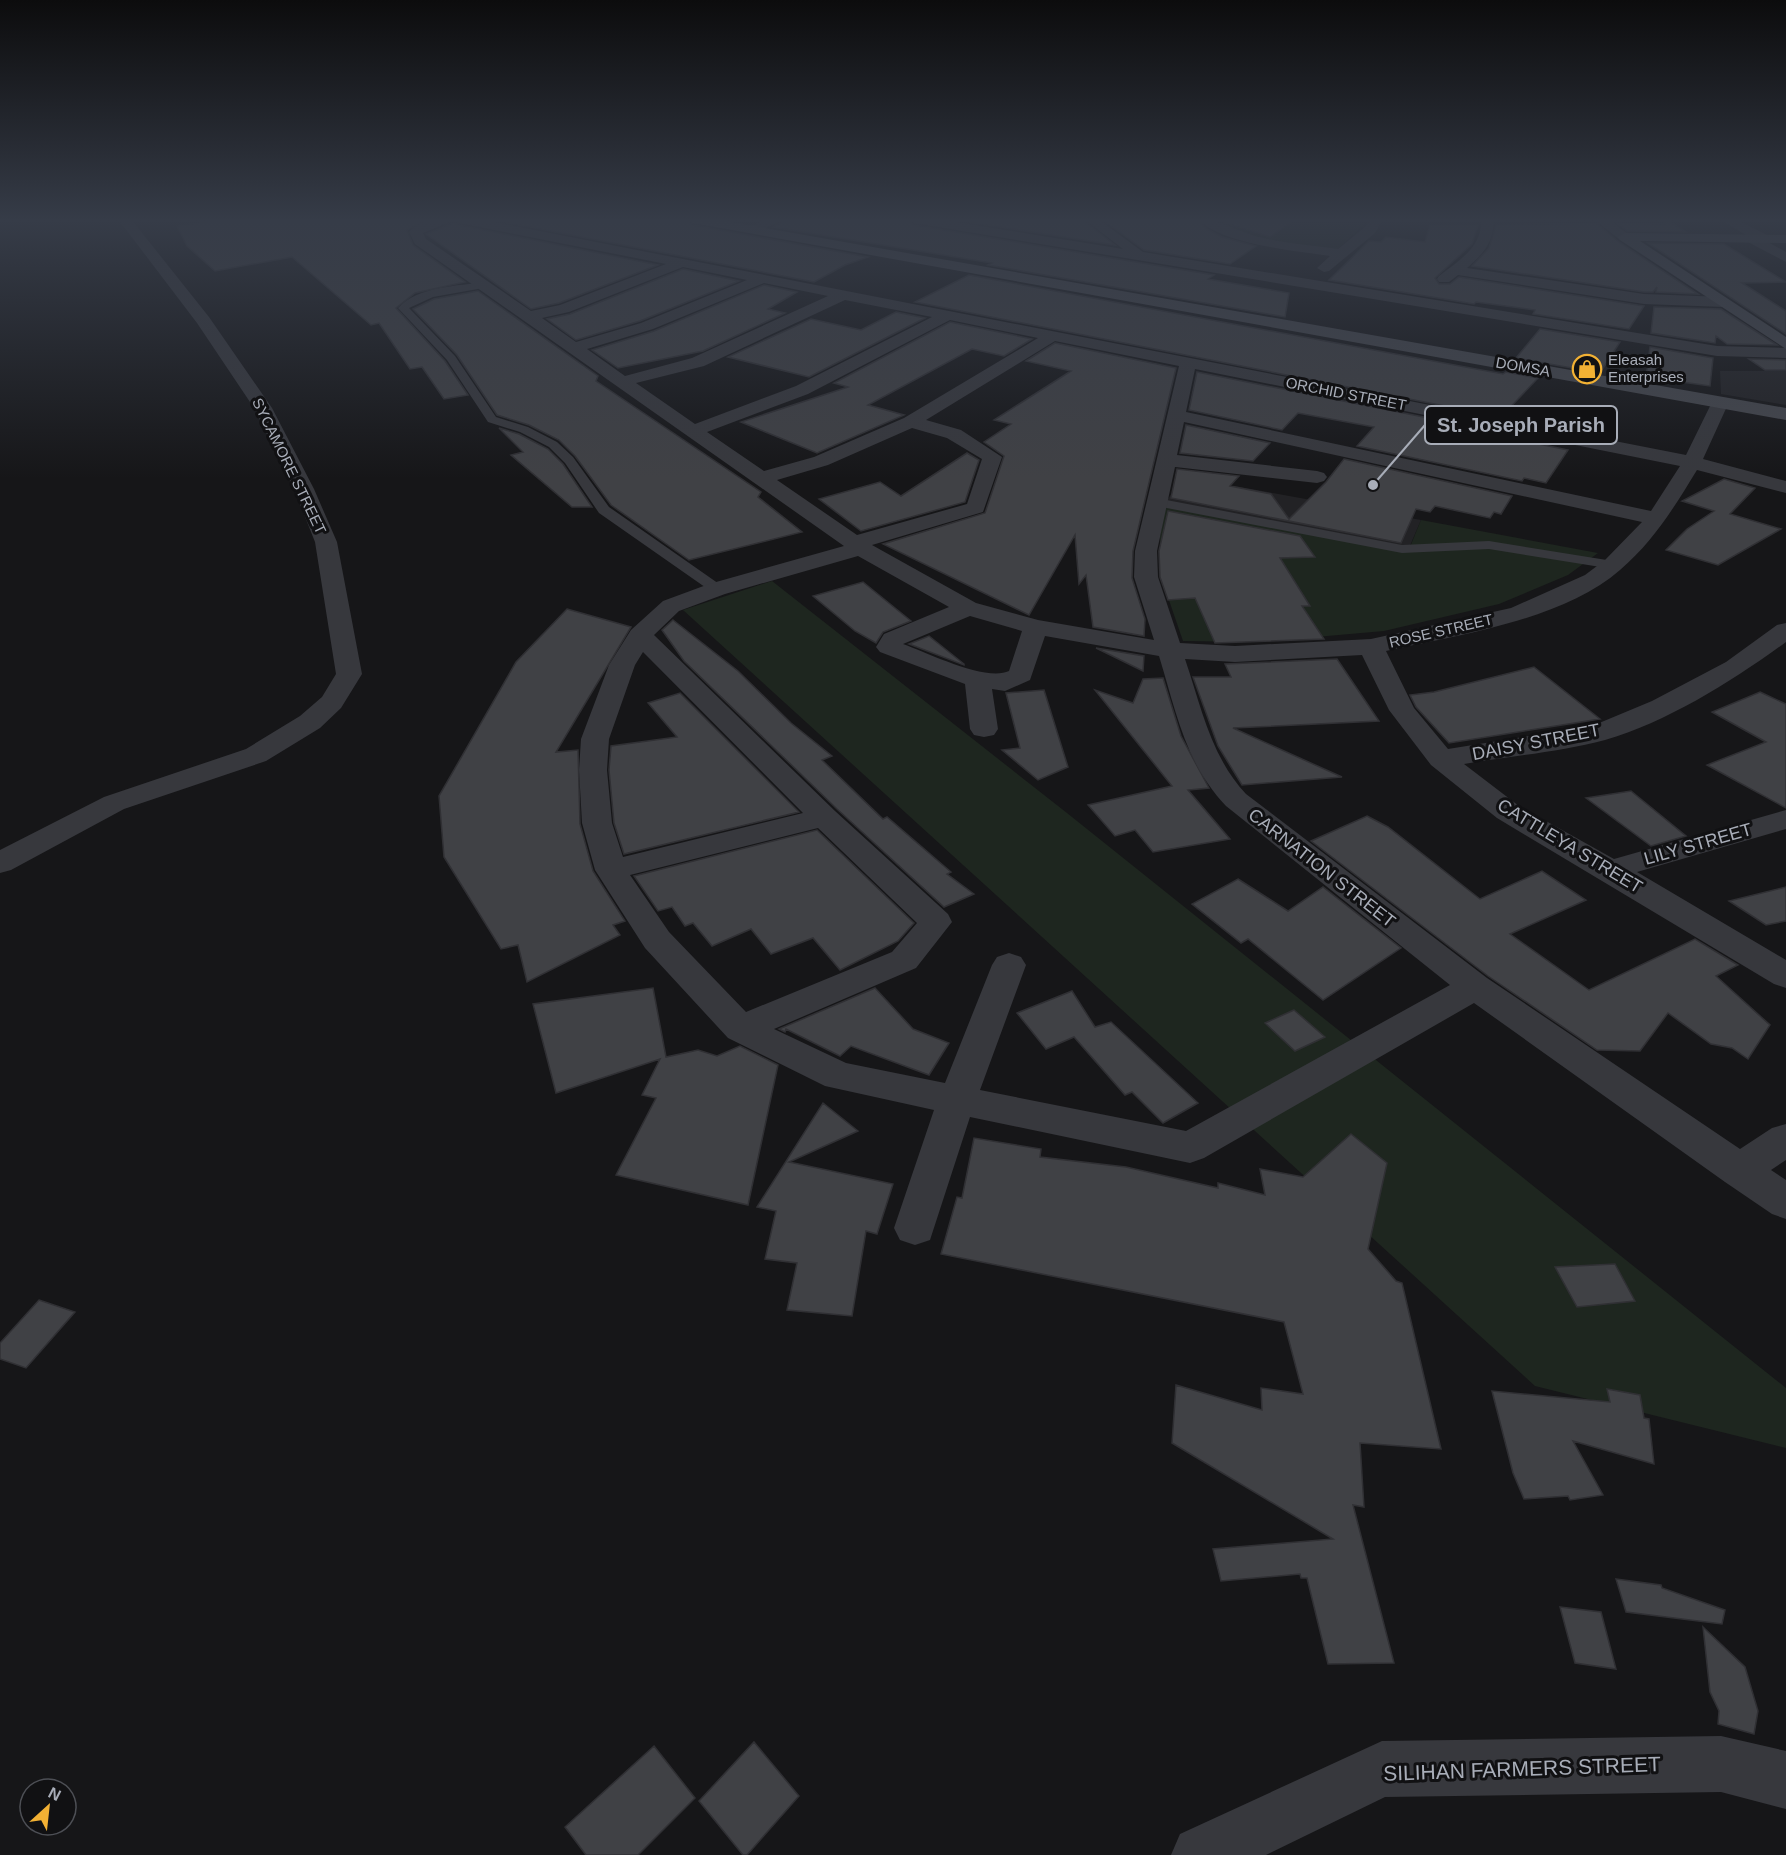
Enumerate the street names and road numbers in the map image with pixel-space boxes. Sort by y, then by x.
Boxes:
street label: DOMSA [1495,353,1552,380]
street label: ORCHID STREET [1284,373,1408,414]
street label: SYCAMORE STREET [249,395,330,537]
street label: ROSE STREET [1387,610,1494,651]
street label: DAISY STREET [1470,720,1602,764]
street label: CATTLEYA STREET [1494,795,1646,897]
street label: CARNATION STREET [1245,804,1399,932]
street label: LILY STREET [1642,819,1754,869]
street label: SILIHAN FARMERS STREET [1383,1752,1661,1785]

